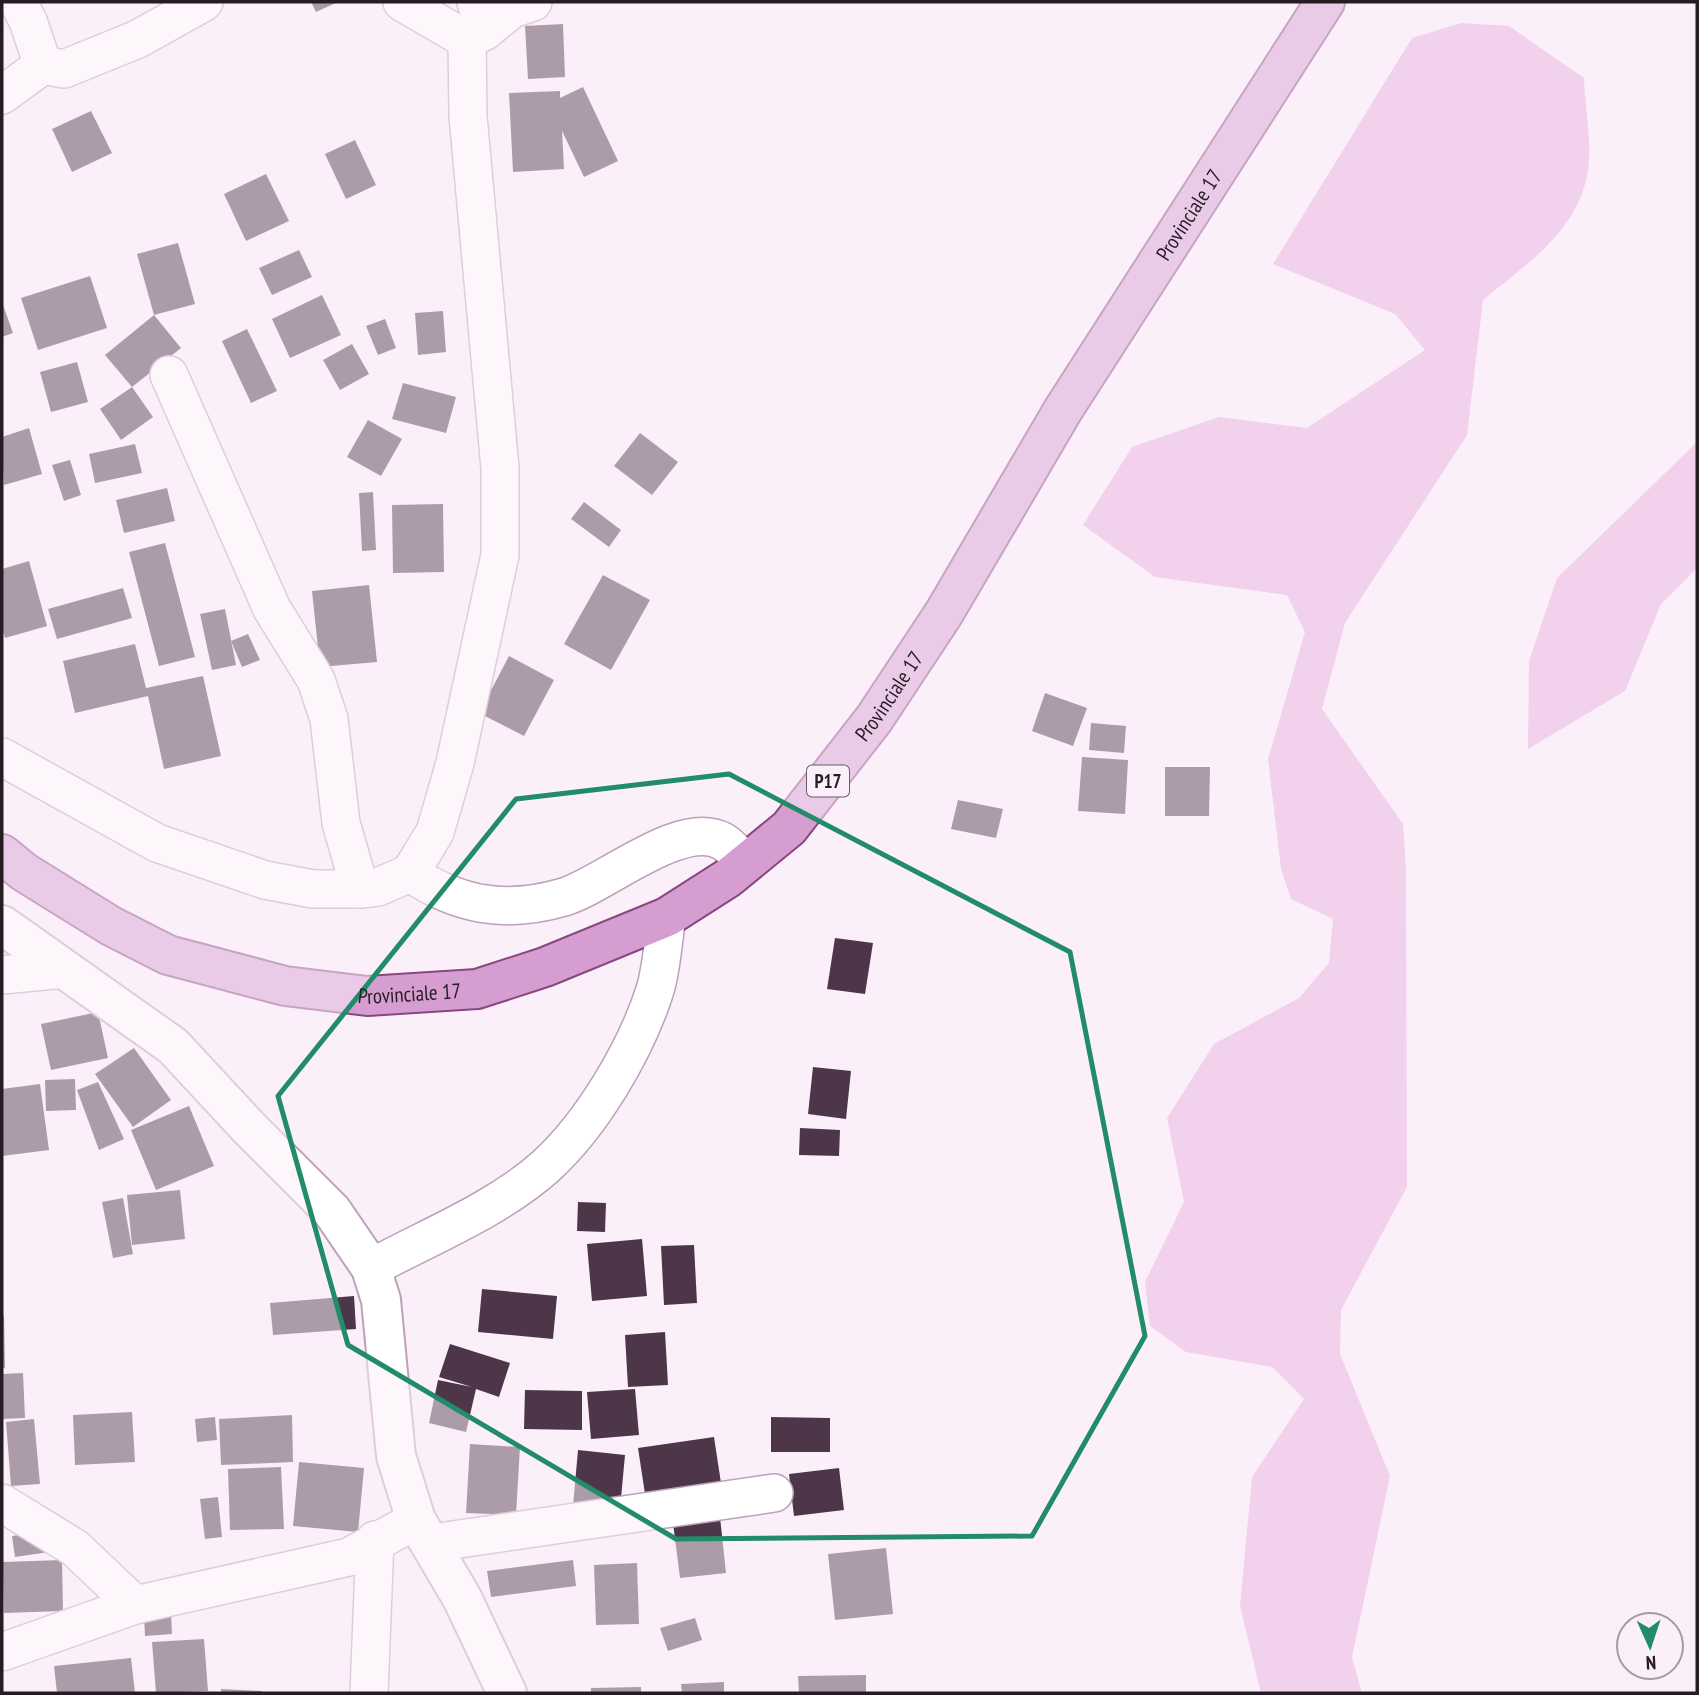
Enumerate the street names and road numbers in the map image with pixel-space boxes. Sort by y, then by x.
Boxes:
street label: Provinciale 17 [1149,164,1228,265]
street label: Provinciale 17 [849,646,929,746]
road number: P17 [807,766,849,796]
street label: Provinciale 17 [357,977,462,1009]

